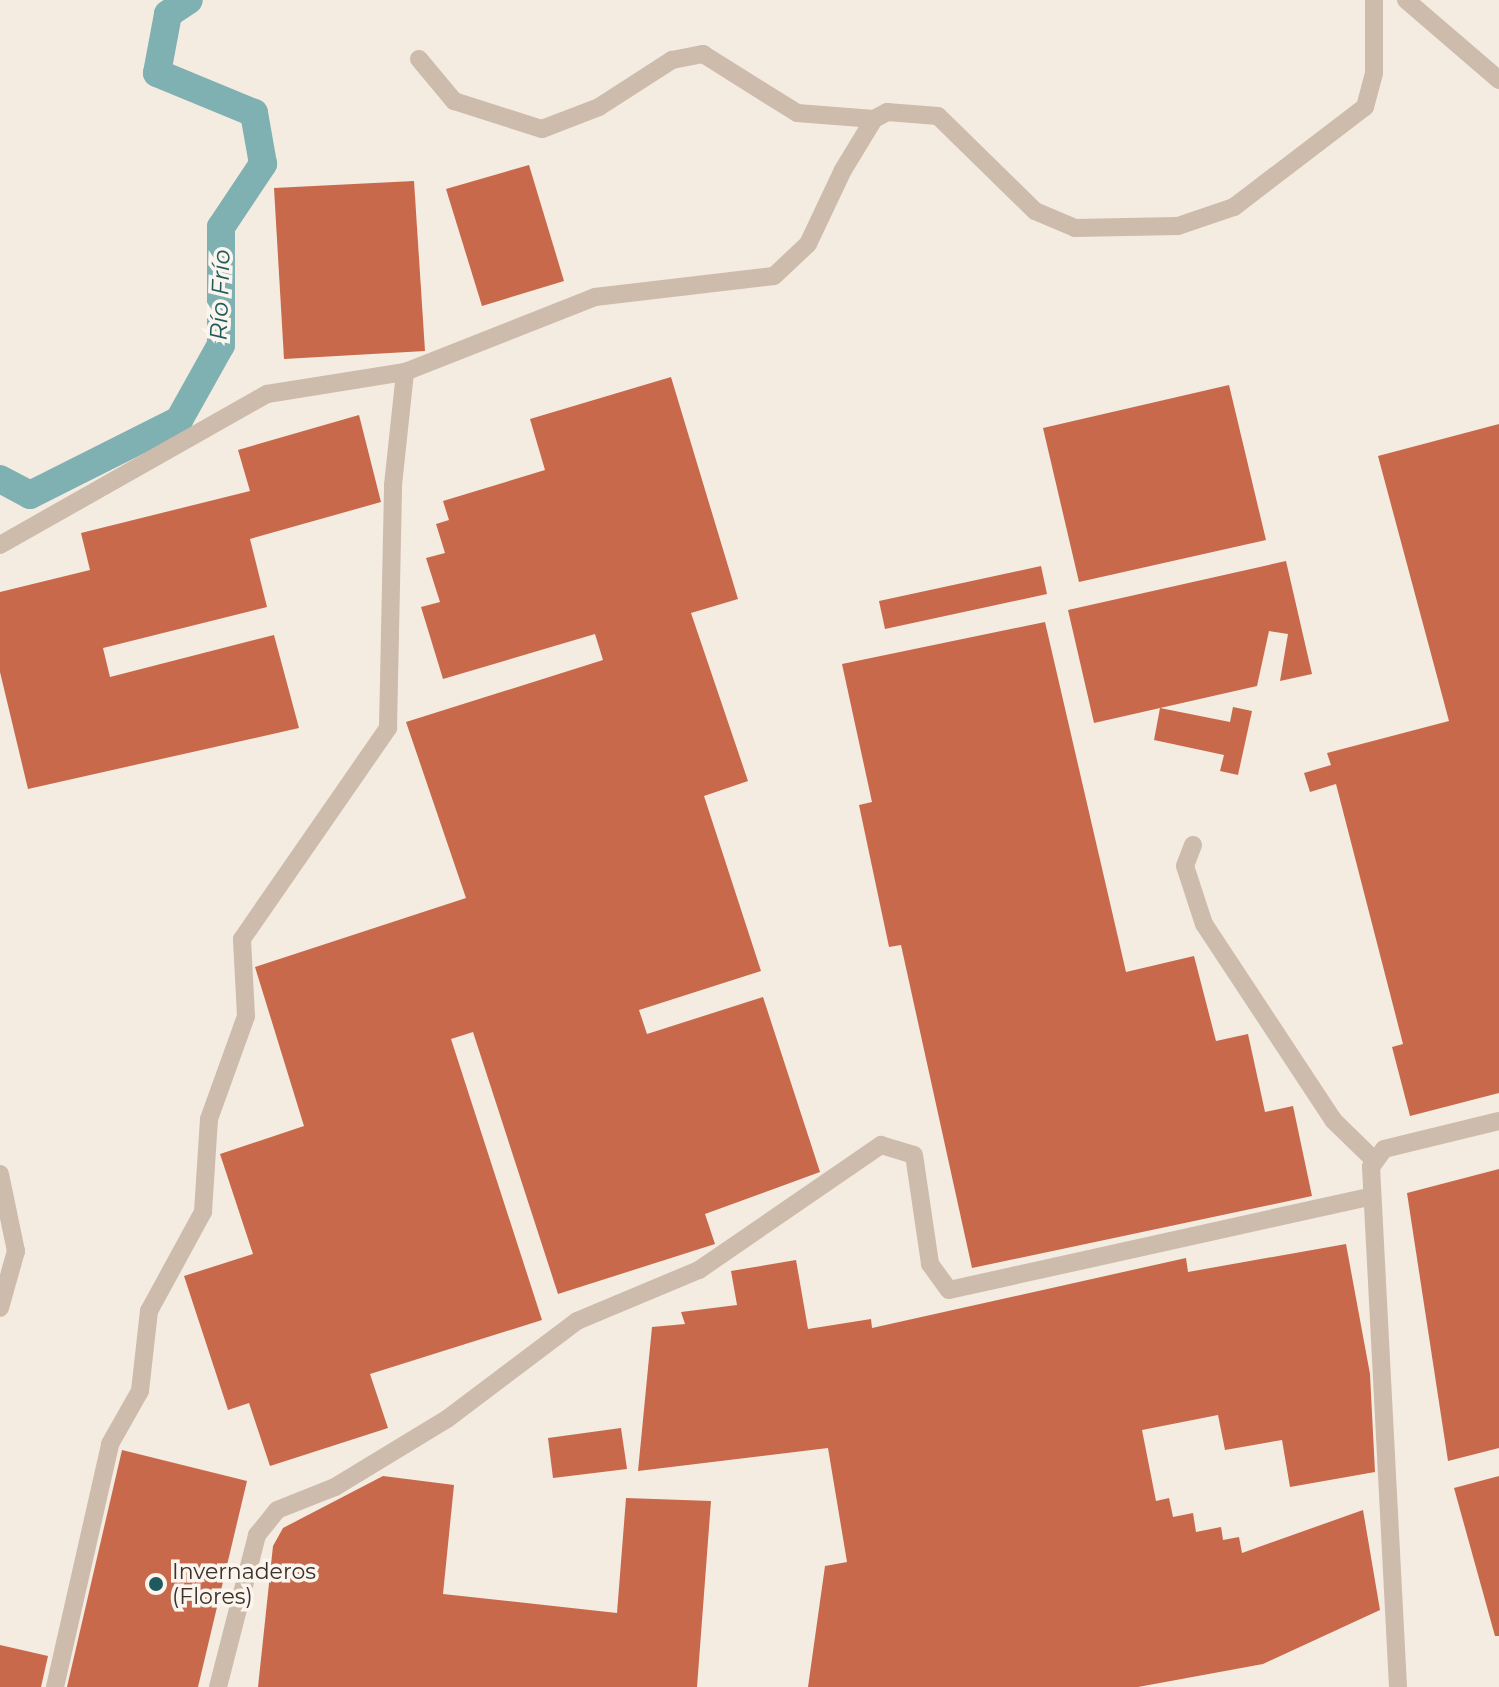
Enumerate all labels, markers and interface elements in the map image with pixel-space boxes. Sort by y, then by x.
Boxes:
water label: Río Frío [204,249,236,341]
place label: Invernaderos (Flores) [172,1558,316,1610]
marker: Invernaderos (Flores) [147,1575,165,1593]

